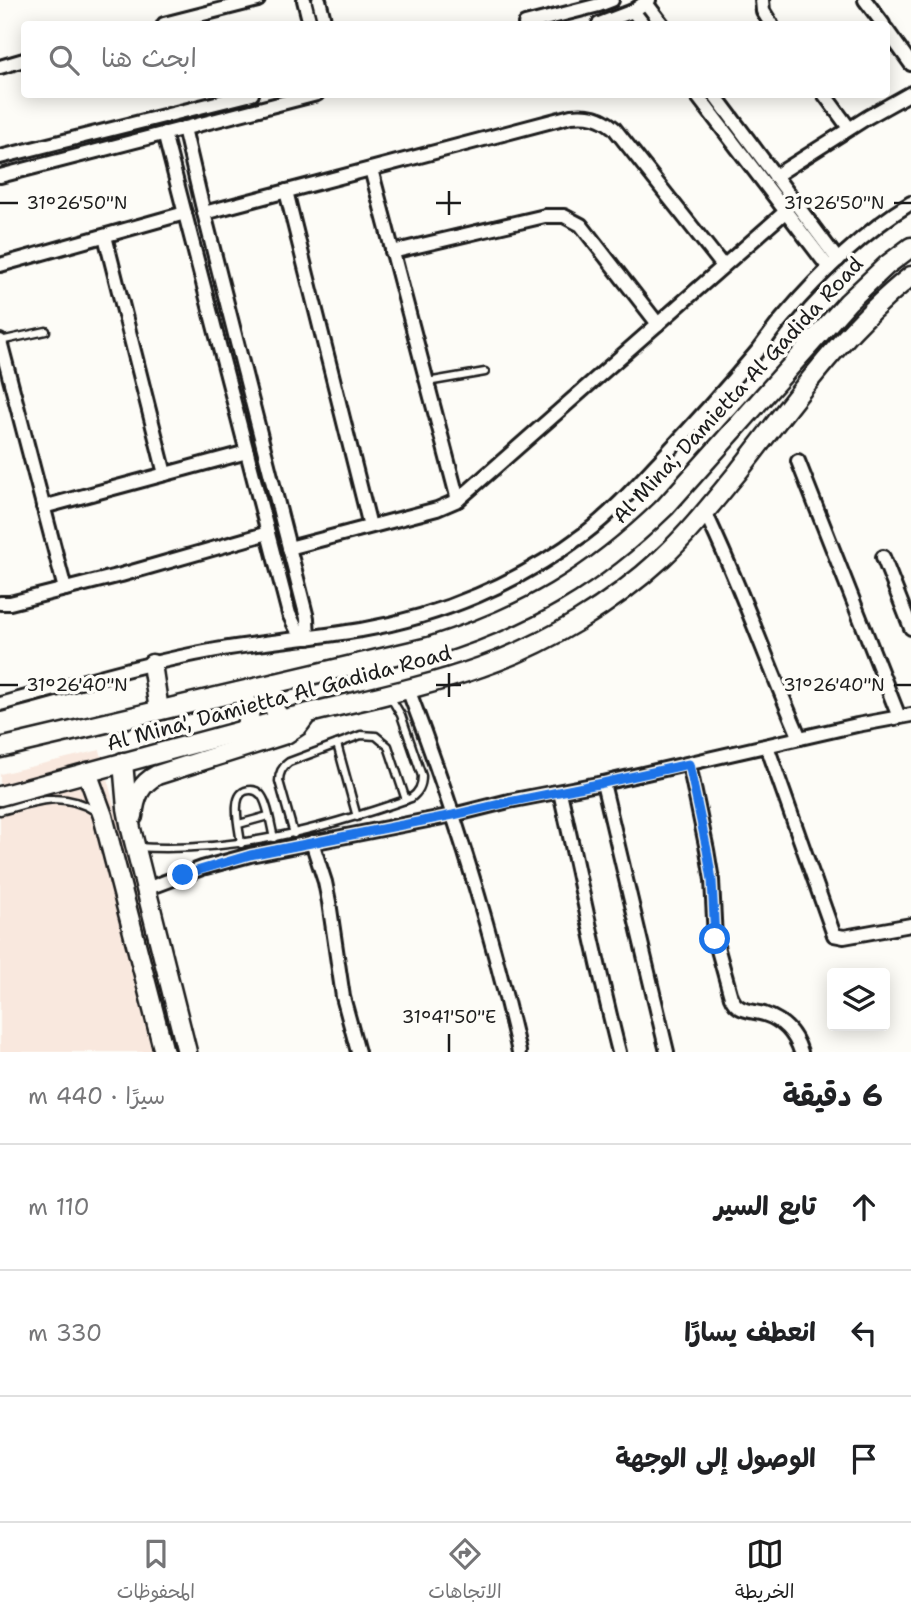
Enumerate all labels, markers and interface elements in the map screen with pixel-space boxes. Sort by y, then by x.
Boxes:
search box [21,21,890,98]
text: ابحث هنا [101,40,197,75]
icon: search [45,41,83,79]
text: 31°26'50"N [27,191,127,215]
text: 31°26'50"N [784,191,884,215]
street label: Al Mina', Damietta Al Gadida Road [607,250,869,530]
street label: Al Mina', Damietta Al Gadida Road [104,638,454,758]
text: 31°26'40"N [26,673,128,697]
text: 31°26'40"N [783,673,885,697]
route end [167,859,198,890]
route start [699,923,730,954]
map controls [827,968,890,1031]
button: layers [827,968,890,1031]
text: 31°41'50"E [402,1005,496,1029]
text: 6 دقيقة [782,1075,883,1116]
text: سيرًا · 440 m [28,1081,165,1111]
text: تابع السير [714,1188,816,1223]
icon: ahead [845,1188,883,1226]
text: 110 m [28,1192,90,1222]
text: انعطف يسارًا [684,1314,816,1349]
icon: left [845,1314,883,1352]
text: 330 m [28,1318,102,1348]
text: الوصول إلى الوجهة [615,1440,816,1475]
icon: arrive [845,1440,883,1478]
tab: المحفوظات [117,1535,195,1608]
tab: الاتجاهات [428,1535,502,1608]
tab: الخريطة [735,1535,794,1608]

